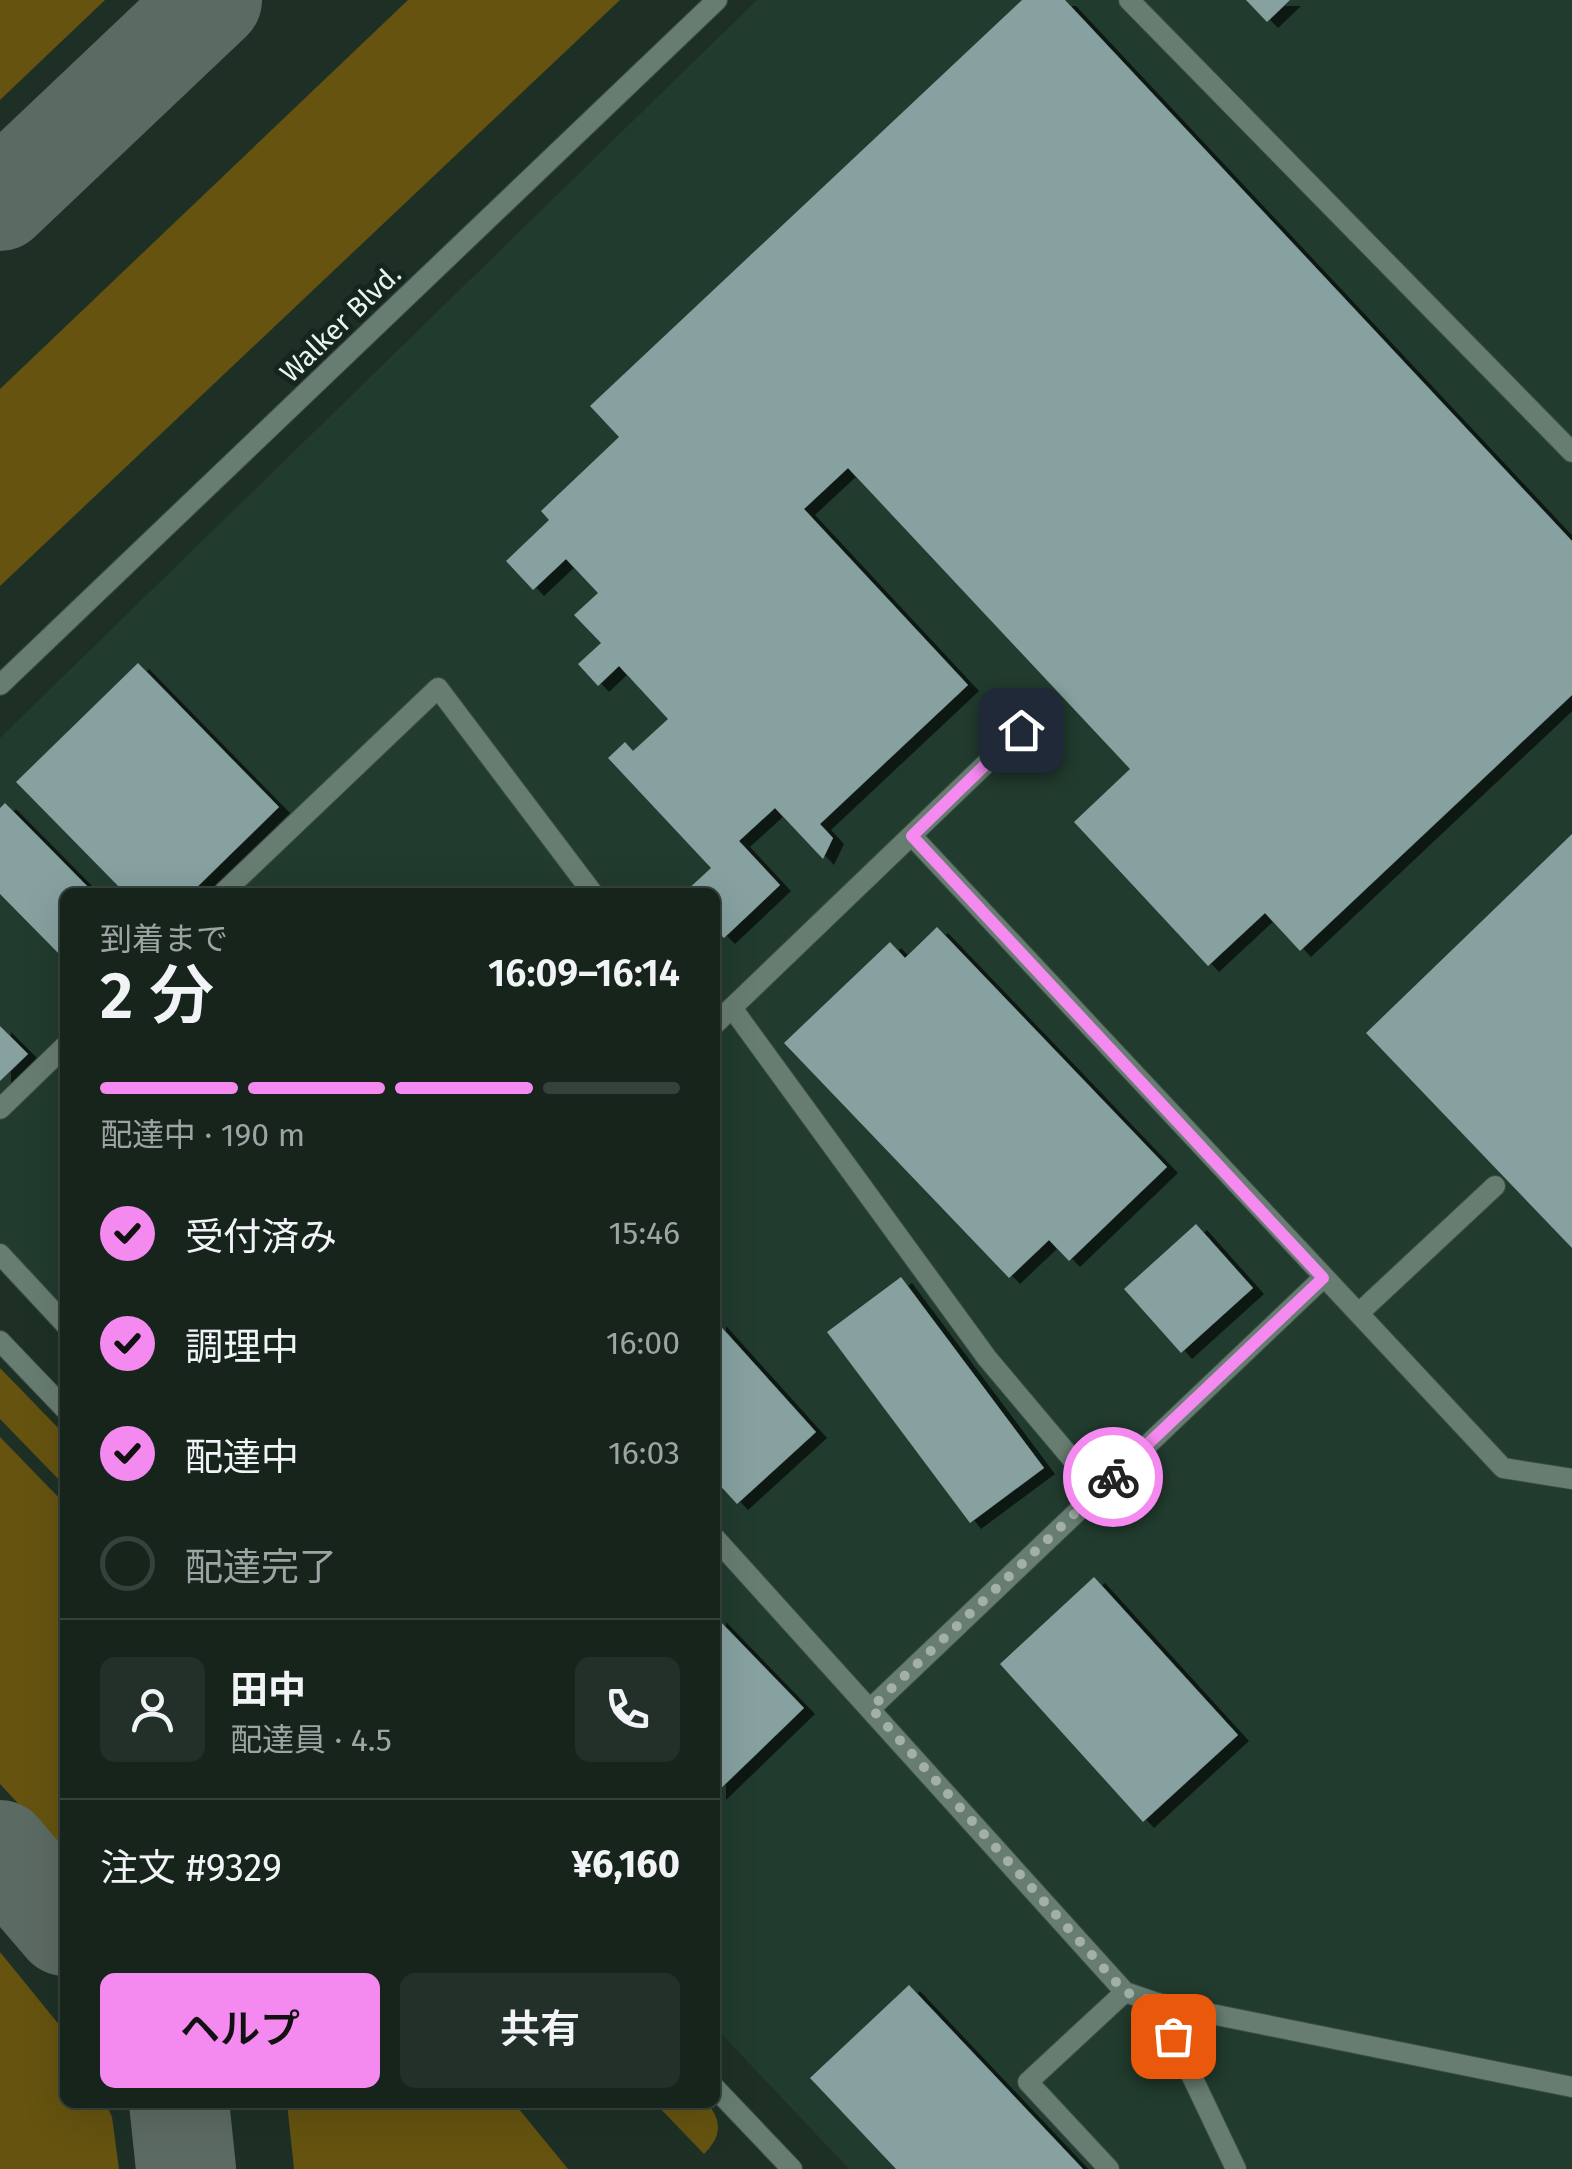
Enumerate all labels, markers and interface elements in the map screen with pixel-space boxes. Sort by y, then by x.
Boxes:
street label: Walker Blvd. [273,258,408,389]
pin [979,688,1064,773]
icon: home [994,703,1049,758]
text: 到着まで [100,920,228,958]
text: 16:09–16:14 [488,950,680,996]
text: 2 分 [100,957,214,1035]
text: 配達中 · 190 m [100,1116,305,1154]
icon: check [100,1206,155,1261]
text: 受付済み [185,1214,337,1260]
text: 15:46 [609,1214,680,1252]
icon: check [100,1316,155,1371]
text: 調理中 [185,1324,299,1370]
text: 16:00 [606,1324,680,1362]
icon: check [100,1426,155,1481]
courier [1063,1427,1163,1527]
text: 配達中 [185,1434,299,1480]
text: 16:03 [608,1434,680,1472]
icon: bike [1086,1450,1141,1505]
text: 配達完了 [185,1544,337,1590]
button: person [100,1657,205,1762]
button: phone [575,1657,680,1762]
text: 田中 [230,1667,306,1713]
text: 配達員 · 4.5 [230,1721,392,1759]
text: ¥6,160 [572,1841,680,1887]
text: 注文 #9329 [100,1845,282,1891]
button: ヘルプ [100,1973,380,2088]
button: 共有 [400,1973,680,2088]
pin [1131,1994,1216,2079]
icon: bag [1146,2009,1201,2064]

